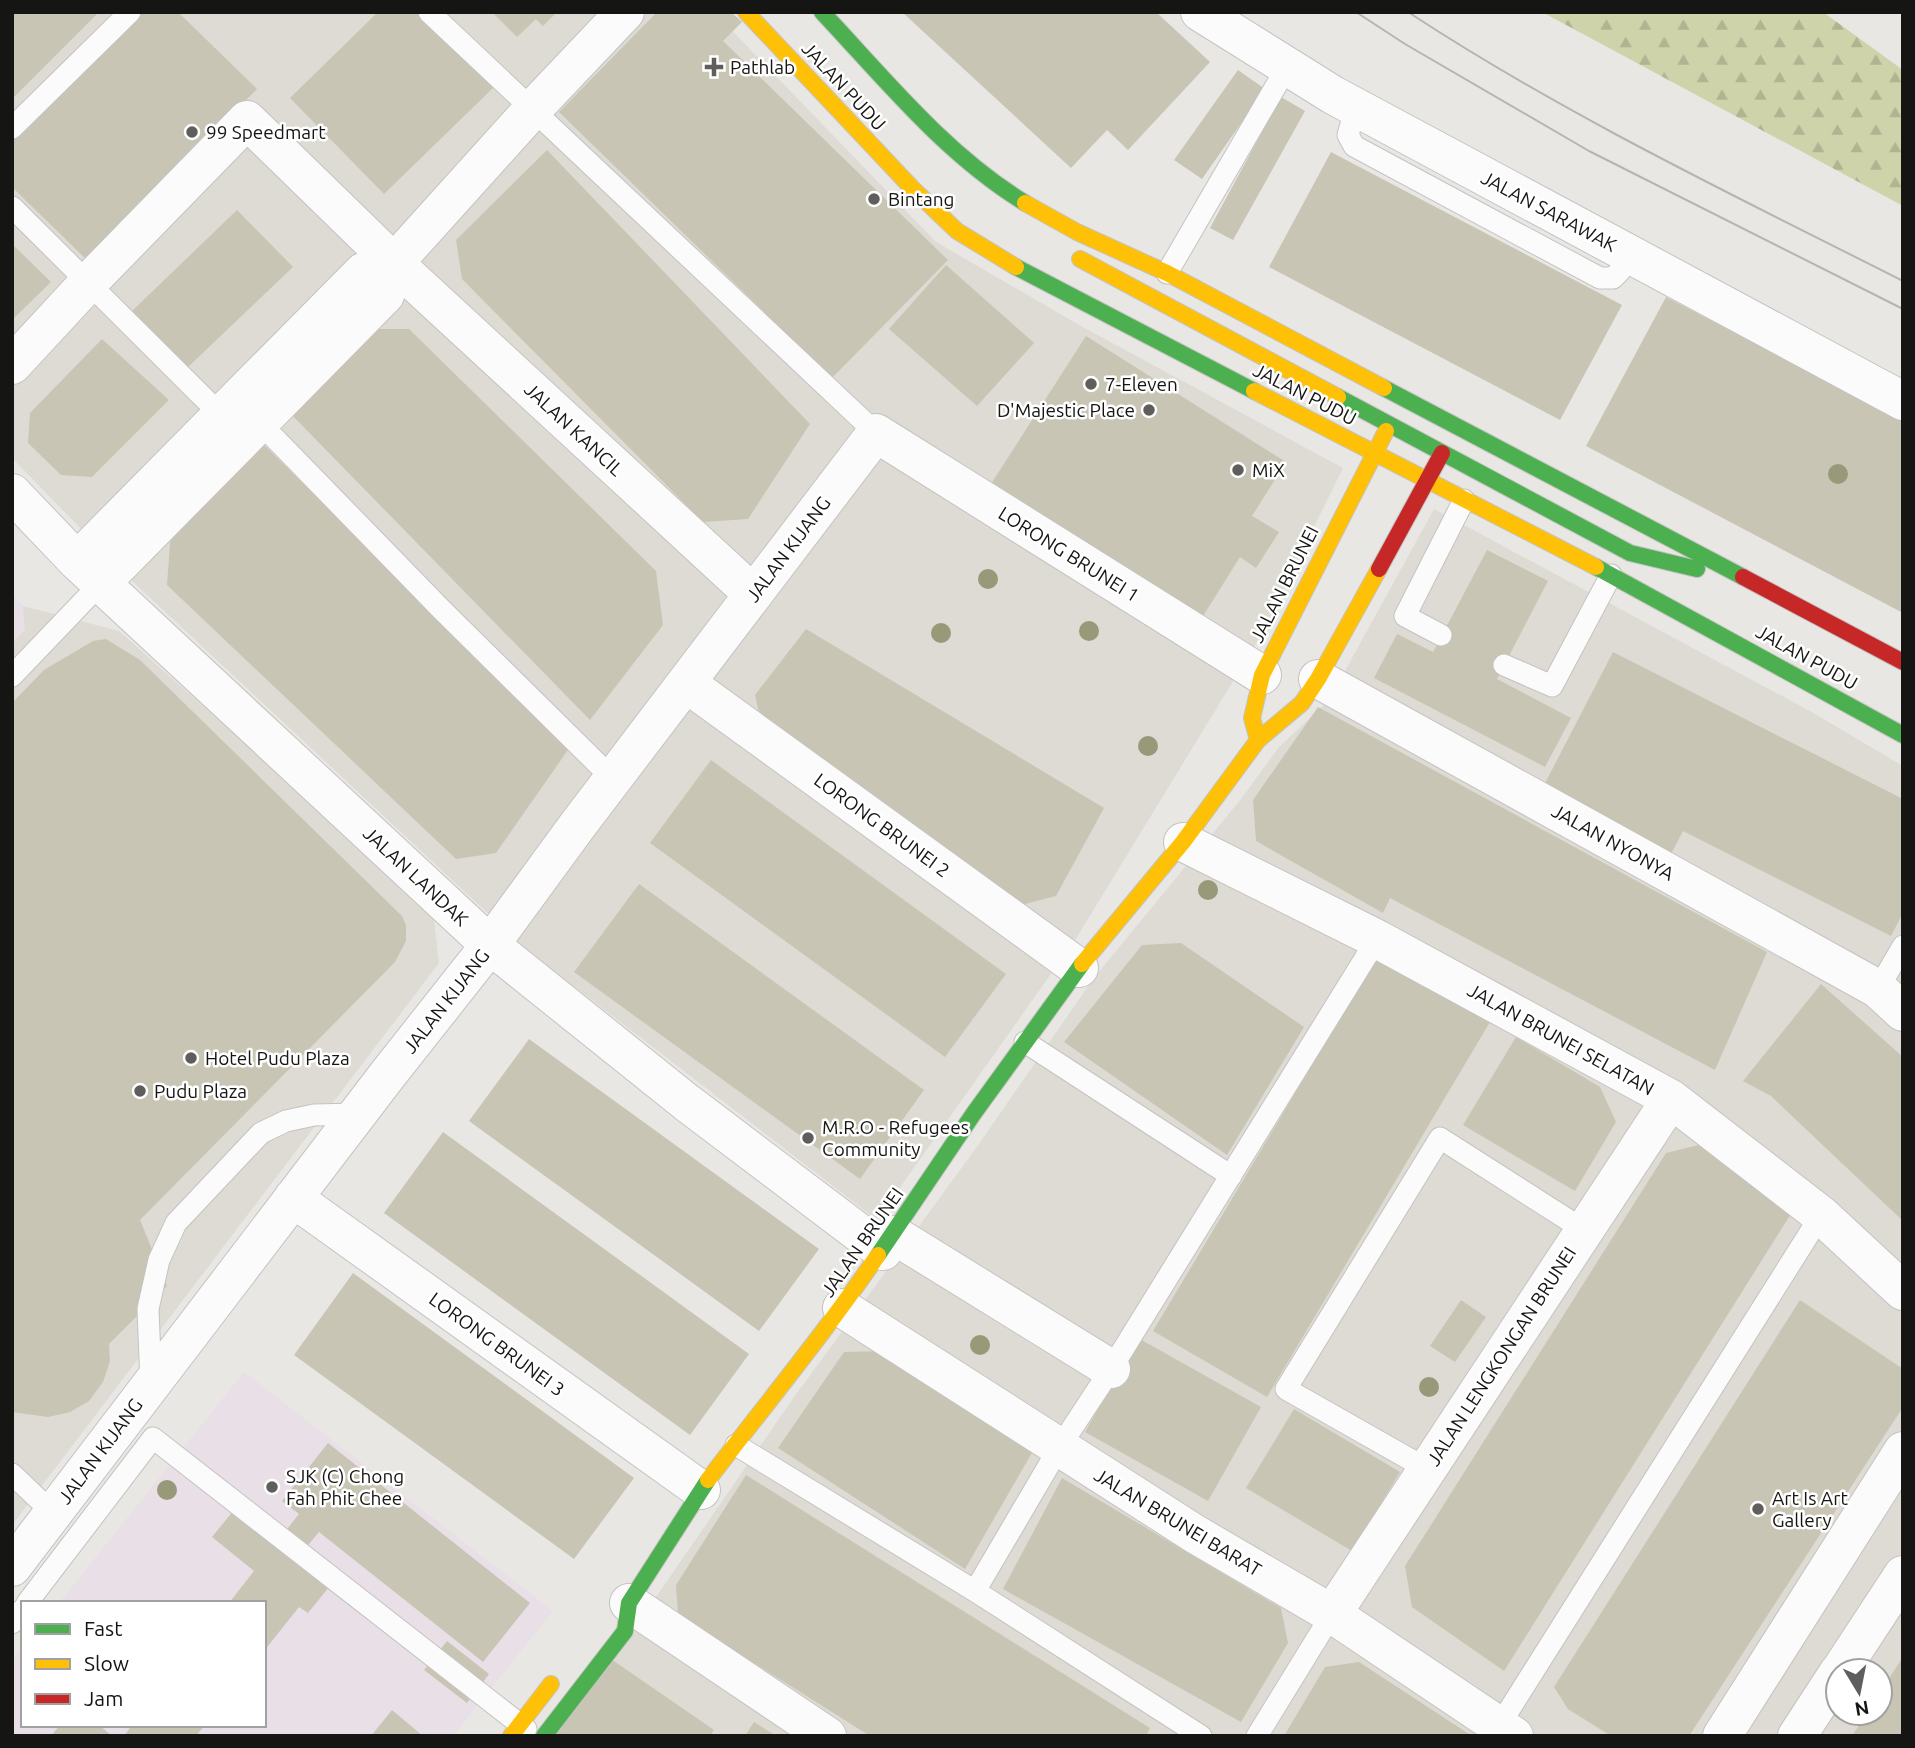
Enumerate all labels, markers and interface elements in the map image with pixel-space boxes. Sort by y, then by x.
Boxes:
street label: JALAN PUDU [797,37,891,135]
place label: Pathlab [730,56,795,78]
marker: Pathlab [704,57,724,77]
place label: 99 Speedmart [206,121,326,143]
marker: 99 Speedmart [184,124,200,140]
street label: JALAN SARAWAK [1478,166,1621,256]
place label: Bintang [888,188,955,210]
marker: Bintang [866,191,882,207]
street label: JALAN PUDU [1250,359,1360,429]
place label: 7-Eleven [1105,373,1178,395]
marker: 7-Eleven [1083,376,1099,392]
street label: JALAN KANCIL [520,378,628,480]
place label: D'Majestic Place [997,399,1135,421]
marker: D'Majestic Place [1141,402,1157,418]
place label: MiX [1252,459,1285,481]
marker: MiX [1230,462,1246,478]
street label: JALAN KIJANG [741,492,835,606]
street label: LORONG BRUNEI 1 [995,502,1143,606]
street label: JALAN BRUNEI [1245,522,1323,646]
street label: JALAN PUDU [1752,620,1862,694]
street label: LORONG BRUNEI 2 [810,769,954,881]
street label: JALAN NYONYA [1548,799,1679,885]
street label: JALAN LANDAK [359,822,473,931]
street label: JALAN KIJANG [398,944,494,1058]
street label: JALAN BRUNEI SELATAN [1464,978,1658,1100]
place label: Hotel Pudu Plaza [205,1047,350,1069]
marker: Hotel Pudu Plaza [183,1050,199,1066]
place label: Pudu Plaza [154,1080,247,1102]
marker: Pudu Plaza [132,1083,148,1099]
place label: M.R.O - Refugees Community [822,1116,969,1160]
marker: M.R.O - Refugees Community [800,1130,816,1146]
street label: JALAN BRUNEI [816,1183,908,1301]
street label: JALAN LENGKONGAN BRUNEI [1422,1242,1580,1470]
street label: LORONG BRUNEI 3 [425,1288,569,1400]
street label: JALAN KIJANG [53,1394,147,1508]
street label: JALAN BRUNEI BARAT [1090,1463,1266,1581]
place label: SJK (C) Chong Fah Phit Chee [286,1465,404,1509]
marker: SJK (C) Chong Fah Phit Chee [264,1479,280,1495]
place label: Art Is Art Gallery [1772,1487,1848,1531]
marker: Art Is Art Gallery [1750,1501,1766,1517]
legend [21,1601,266,1727]
text: Fast [84,1616,122,1640]
text: Slow [84,1651,129,1675]
north arrow [1824,1657,1894,1727]
text: Jam [84,1686,123,1710]
text: N [1853,1697,1871,1721]

